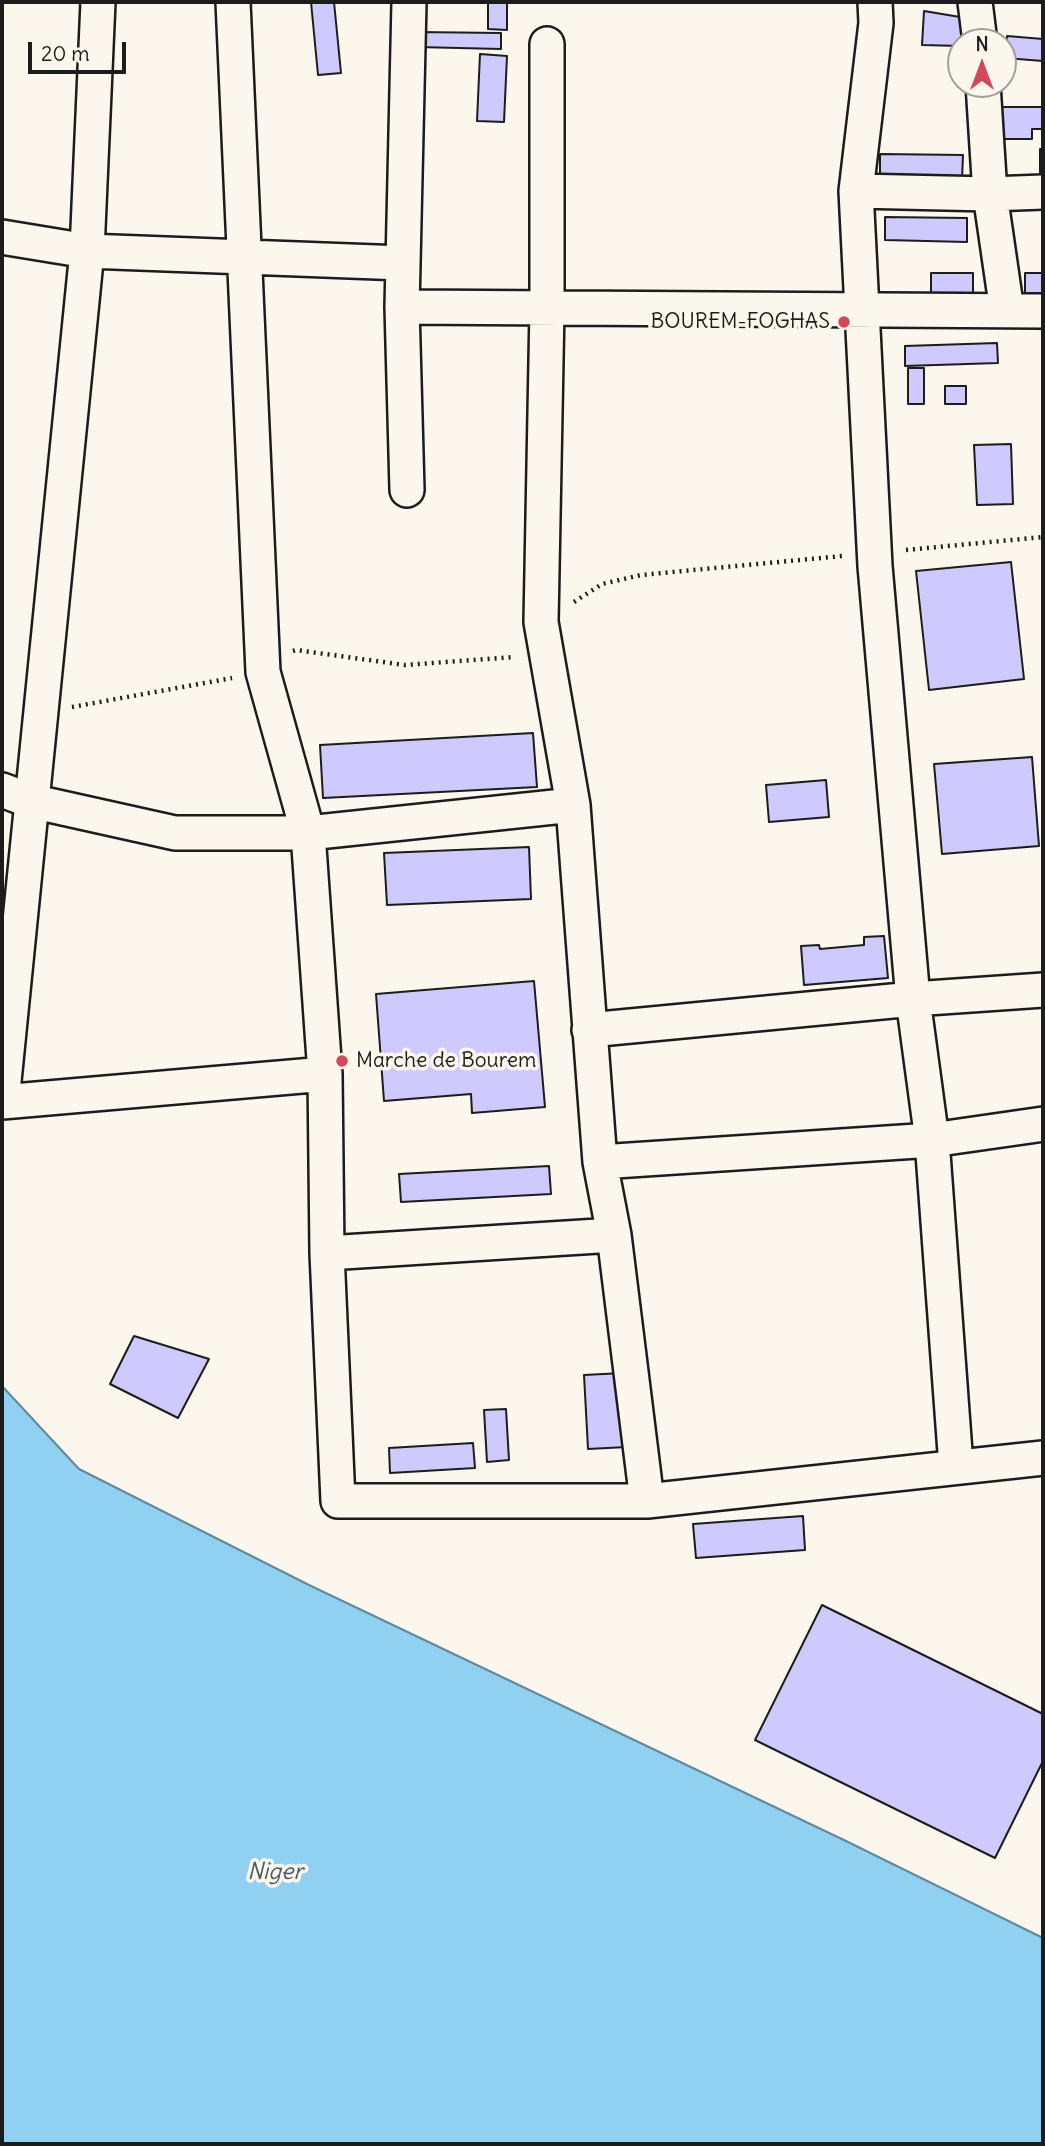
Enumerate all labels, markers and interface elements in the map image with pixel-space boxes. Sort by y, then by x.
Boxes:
scale bar [32,28,130,72]
north arrow [947,28,1017,98]
text: N [975,32,989,56]
text: 20 m [41,40,90,67]
place label: BOUREM-FOGHAS [650,309,830,335]
marker: BOUREM-FOGHAS [836,314,852,330]
place label: Marche de Bourem [356,1048,536,1074]
marker: Marche de Bourem [334,1053,350,1069]
water label: Niger [247,1858,303,1886]

